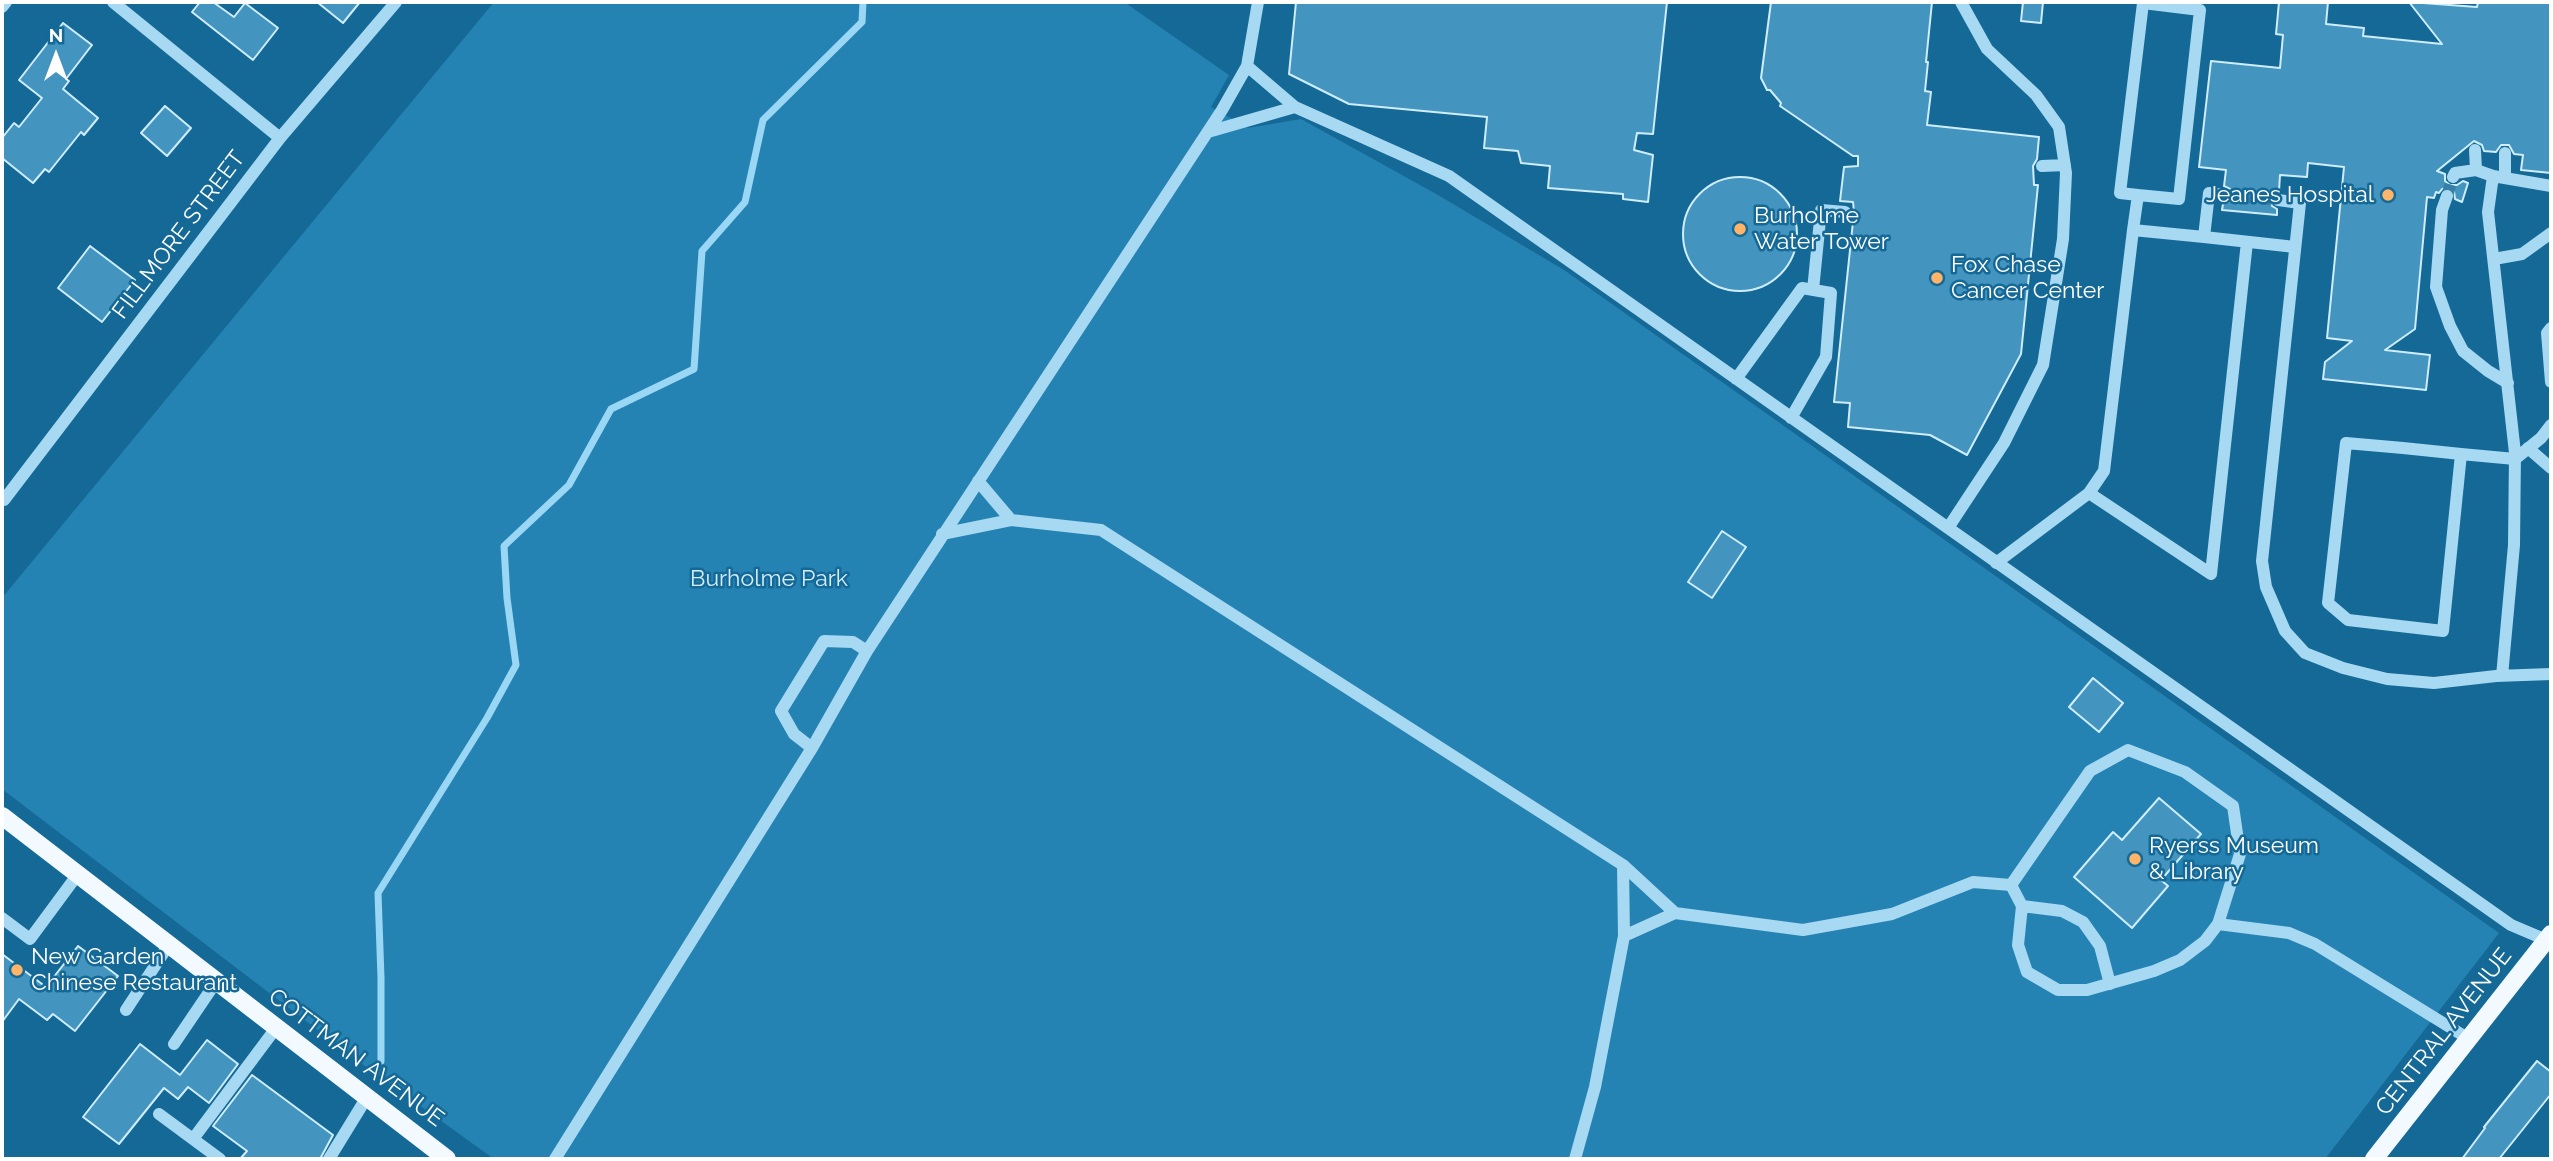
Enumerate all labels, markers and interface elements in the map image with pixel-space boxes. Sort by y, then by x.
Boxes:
north arrow [21,21,91,91]
text: N [49,24,63,46]
street label: FILLMORE STREET [107,145,251,325]
place label: Jeanes Hospital [2206,181,2374,209]
marker: Jeanes Hospital [2380,187,2396,203]
place label: Burholme Water Tower [1754,202,1889,256]
marker: Burholme Water Tower [1732,221,1748,237]
place label: Fox Chase Cancer Center [1951,251,2104,305]
marker: Fox Chase Cancer Center [1929,270,1945,286]
park label: Burholme Park [690,565,848,593]
place label: Ryerss Museum & Library [2149,832,2319,886]
marker: Ryerss Museum & Library [2127,851,2143,867]
place label: New Garden Chinese Restaurant [31,943,237,997]
street label: CENTRAL AVENUE [2370,943,2518,1121]
marker: New Garden Chinese Restaurant [9,962,25,978]
street label: COTTMAN AVENUE [263,983,449,1133]

